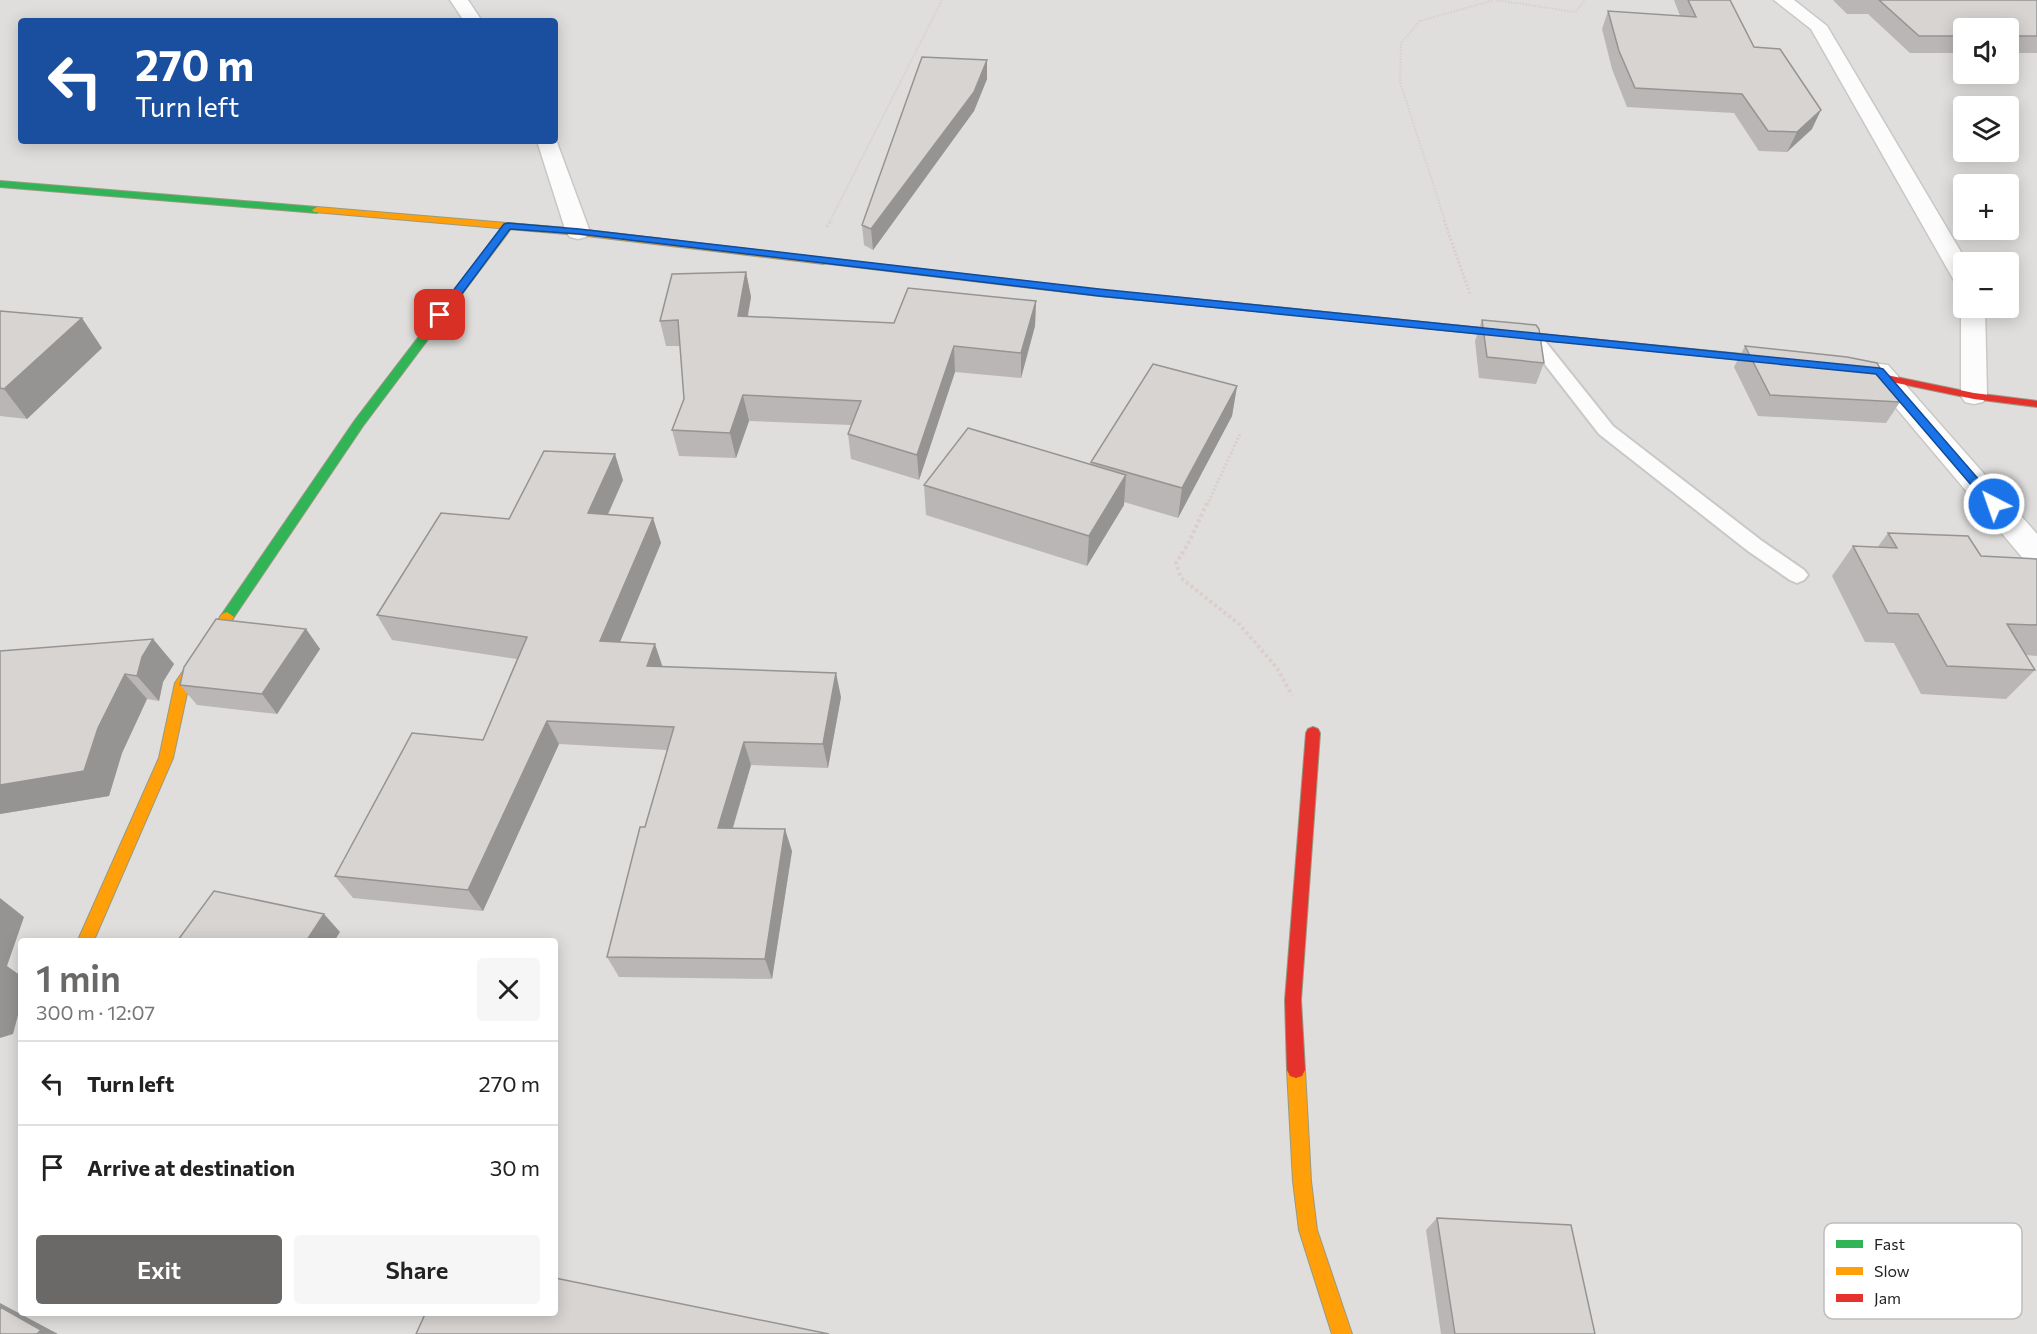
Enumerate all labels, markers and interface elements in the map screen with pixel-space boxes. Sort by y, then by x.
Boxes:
map controls [1953,18,2019,318]
button: sound [1953,18,2019,84]
text: 270 m [135,38,254,90]
icon: left [36,42,114,120]
text: Turn left [135,90,239,123]
button: layers [1953,96,2019,162]
button: + [1953,174,2019,240]
button: − [1953,252,2019,318]
pin [414,289,465,340]
icon: arrive [423,298,456,331]
position arrow [1962,472,2026,536]
text: 1 min [36,955,121,999]
button: close [477,958,540,1021]
text: 300 m · 12:07 [36,1000,155,1024]
icon: left [36,1067,69,1100]
text: Turn left [87,1070,174,1097]
text: 270 m [479,1070,540,1097]
icon: arrive [36,1151,69,1184]
text: Arrive at destination [87,1154,295,1181]
text: 30 m [490,1154,540,1181]
legend [1824,1223,2022,1319]
text: Fast [1874,1234,1905,1253]
button: Exit [36,1235,282,1304]
button: Share [294,1235,540,1304]
text: Slow [1874,1261,1910,1280]
text: Jam [1874,1288,1901,1307]

